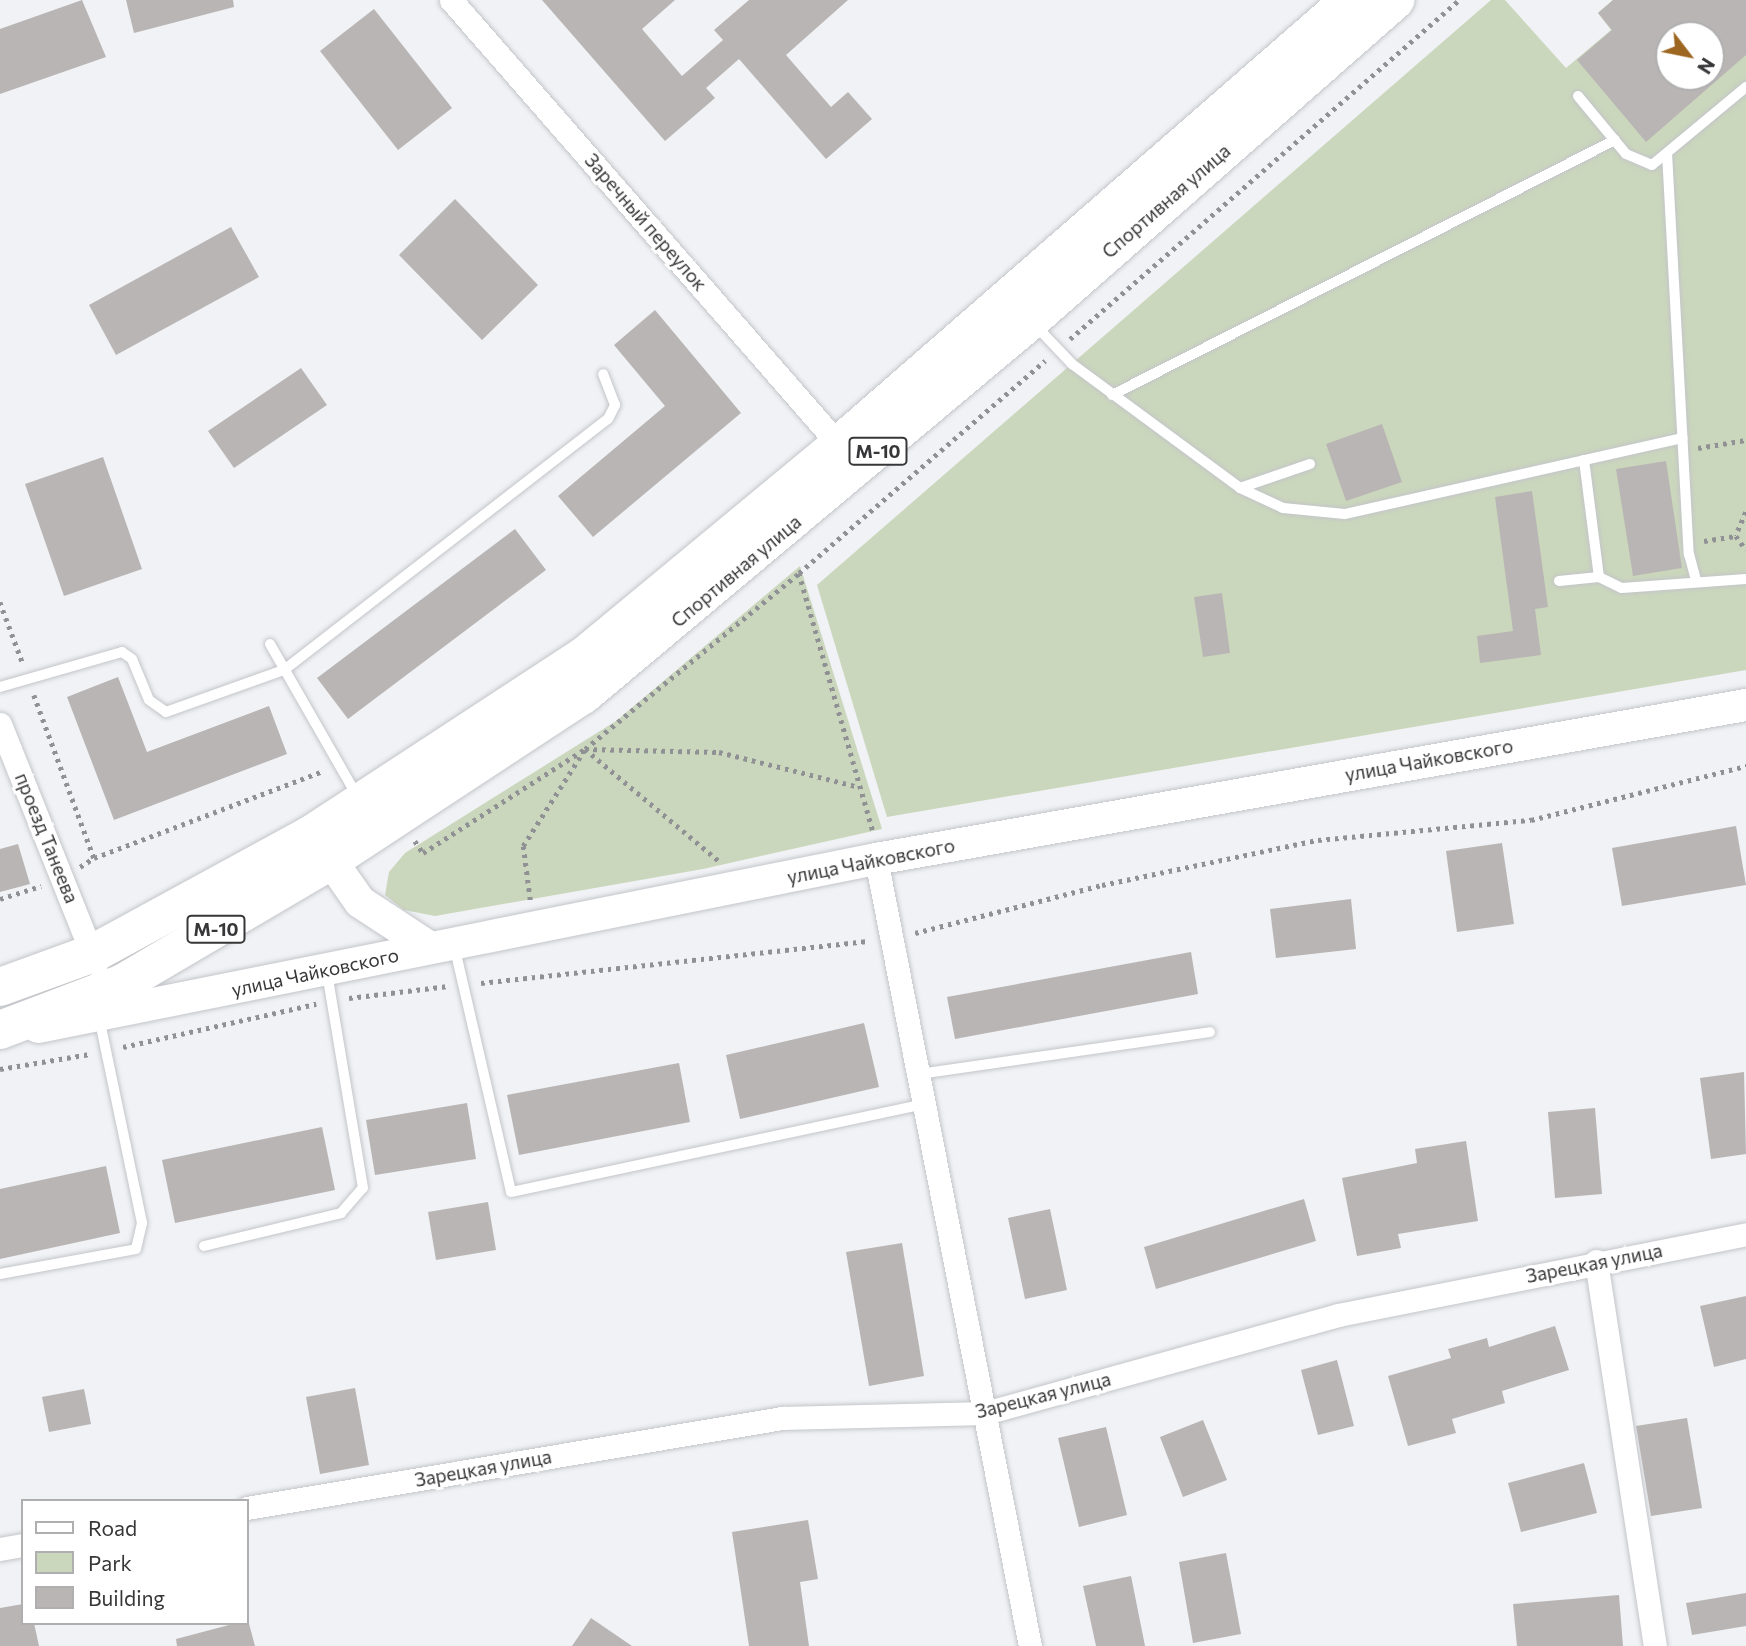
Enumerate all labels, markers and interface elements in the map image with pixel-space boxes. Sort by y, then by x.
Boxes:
north arrow [1655,21,1725,91]
text: N [1693,54,1720,78]
street label: Спортивная улица [1097,139,1235,263]
street label: Заречный переулок [580,149,712,295]
road number: М-10 [848,436,908,466]
street label: Спортивная улица [666,510,806,632]
street label: улица Чайковского [1343,734,1515,786]
street label: проезд Танеева [11,770,83,906]
street label: улица Чайковского [785,834,957,888]
road number: М-10 [186,914,246,944]
street label: улица Чайковского [229,943,401,1001]
street label: Зарецкая улица [1524,1239,1664,1287]
street label: Зарецкая улица [973,1367,1113,1423]
street label: Зарецкая улица [413,1445,553,1491]
legend [21,1499,248,1625]
text: Road [88,1515,137,1540]
text: Park [88,1550,132,1575]
text: Building [88,1585,165,1610]

